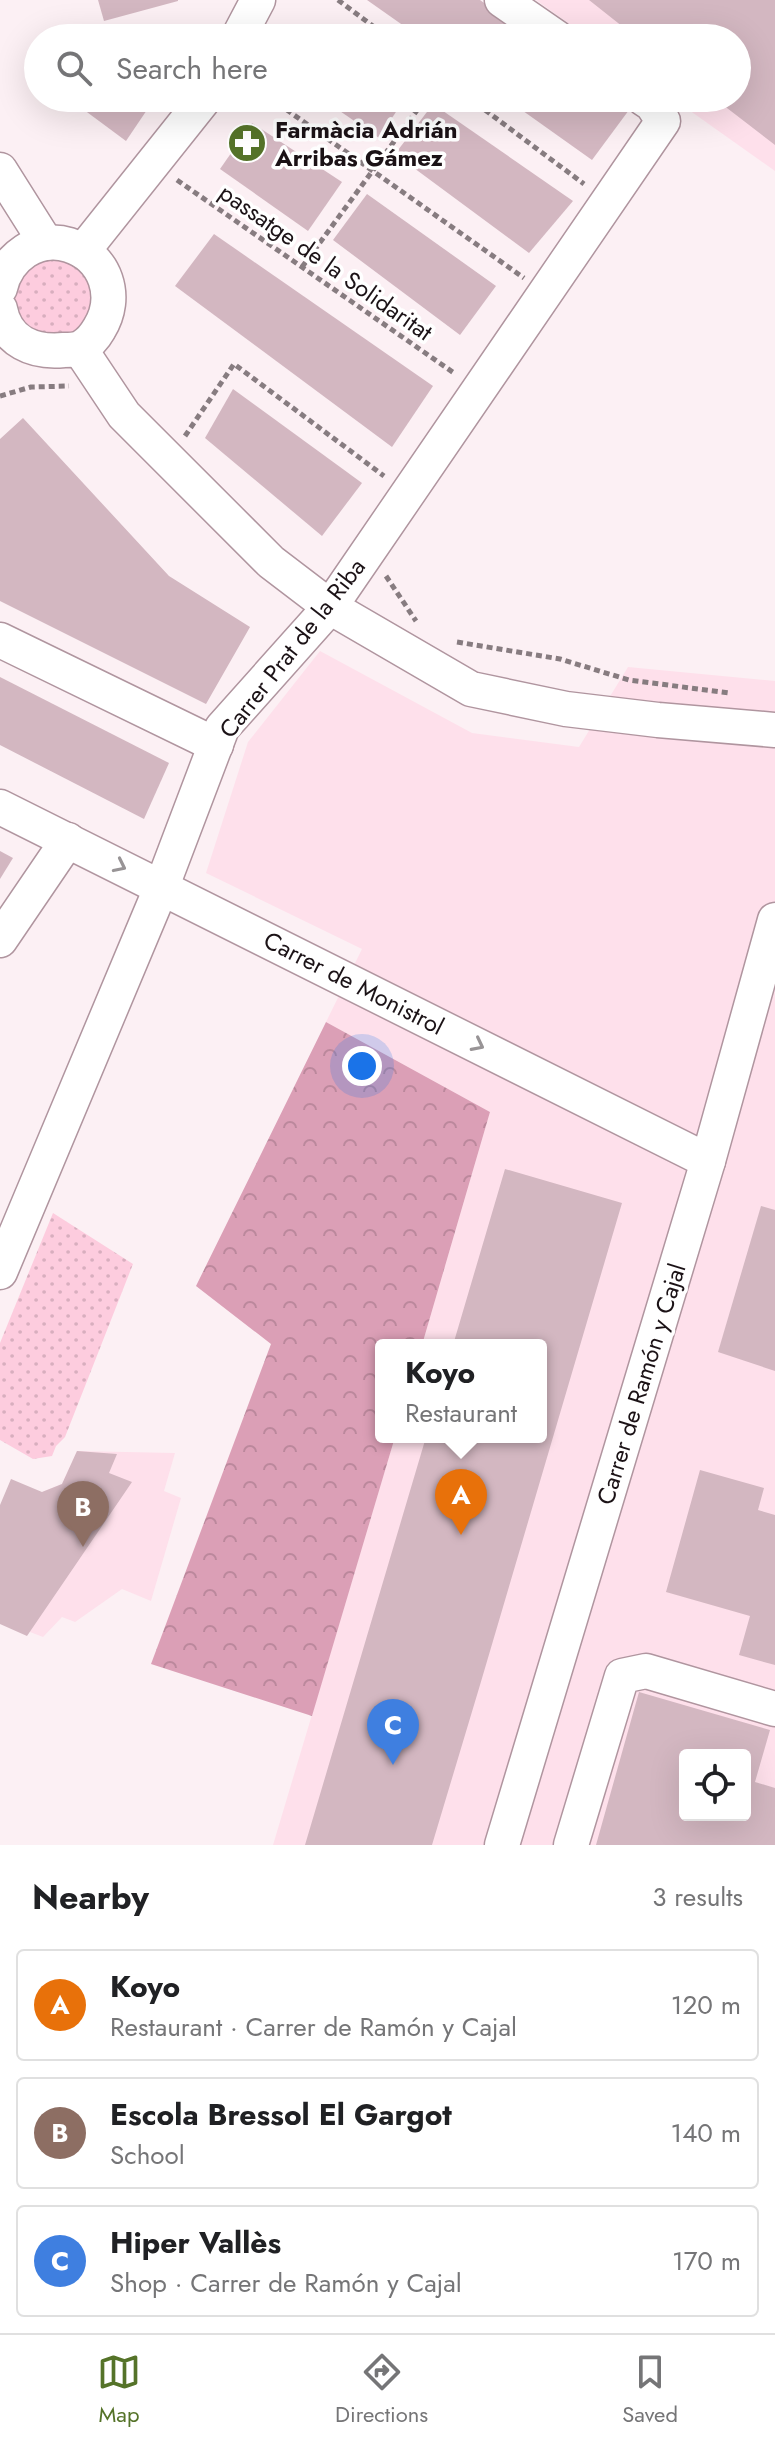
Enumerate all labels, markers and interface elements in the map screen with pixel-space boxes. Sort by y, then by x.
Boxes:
search box [24,24,751,112]
icon: search [52,46,96,90]
text: Search here [116,47,268,90]
place label: Farmàcia Adrián Arribas Gámez [274,112,458,175]
pharmacy icon: Farmàcia Adrián Arribas Gámez [226,122,268,164]
street label: passatge de la Solidaritat [212,175,440,349]
street label: Carrer Prat de la Riba [211,551,373,745]
one-way arrow [112,856,127,872]
street label: Carrer de Monistrol [258,922,450,1044]
one-way arrow [469,1036,484,1051]
your location [342,1046,382,1086]
street label: Carrer de Ramón y Cajal [588,1259,694,1509]
popup [375,1339,547,1443]
text: Koyo [405,1351,475,1394]
text: Restaurant [405,1394,517,1432]
pin: A [435,1469,487,1535]
pin: B [57,1481,109,1547]
pin: C [367,1699,419,1765]
map controls [679,1749,751,1821]
button: locate [679,1749,751,1821]
text: Nearby [32,1873,149,1922]
text: 3 results [652,1878,743,1916]
text: Koyo [110,1965,180,2008]
text: A [50,1986,70,2024]
text: 120 m [671,1986,741,2024]
text: Restaurant · Carrer de Ramón y Cajal [110,2008,517,2046]
text: Escola Bressol El Gargot [110,2093,452,2136]
text: B [51,2114,69,2152]
text: 140 m [670,2114,741,2152]
text: School [110,2136,185,2174]
text: Hiper Vallès [110,2221,281,2264]
text: C [51,2242,69,2280]
text: 170 m [672,2242,741,2280]
text: Shop · Carrer de Ramón y Cajal [110,2264,462,2302]
tab: Map [97,2350,141,2430]
tab: Directions [335,2350,428,2430]
tab: Saved [622,2350,678,2430]

